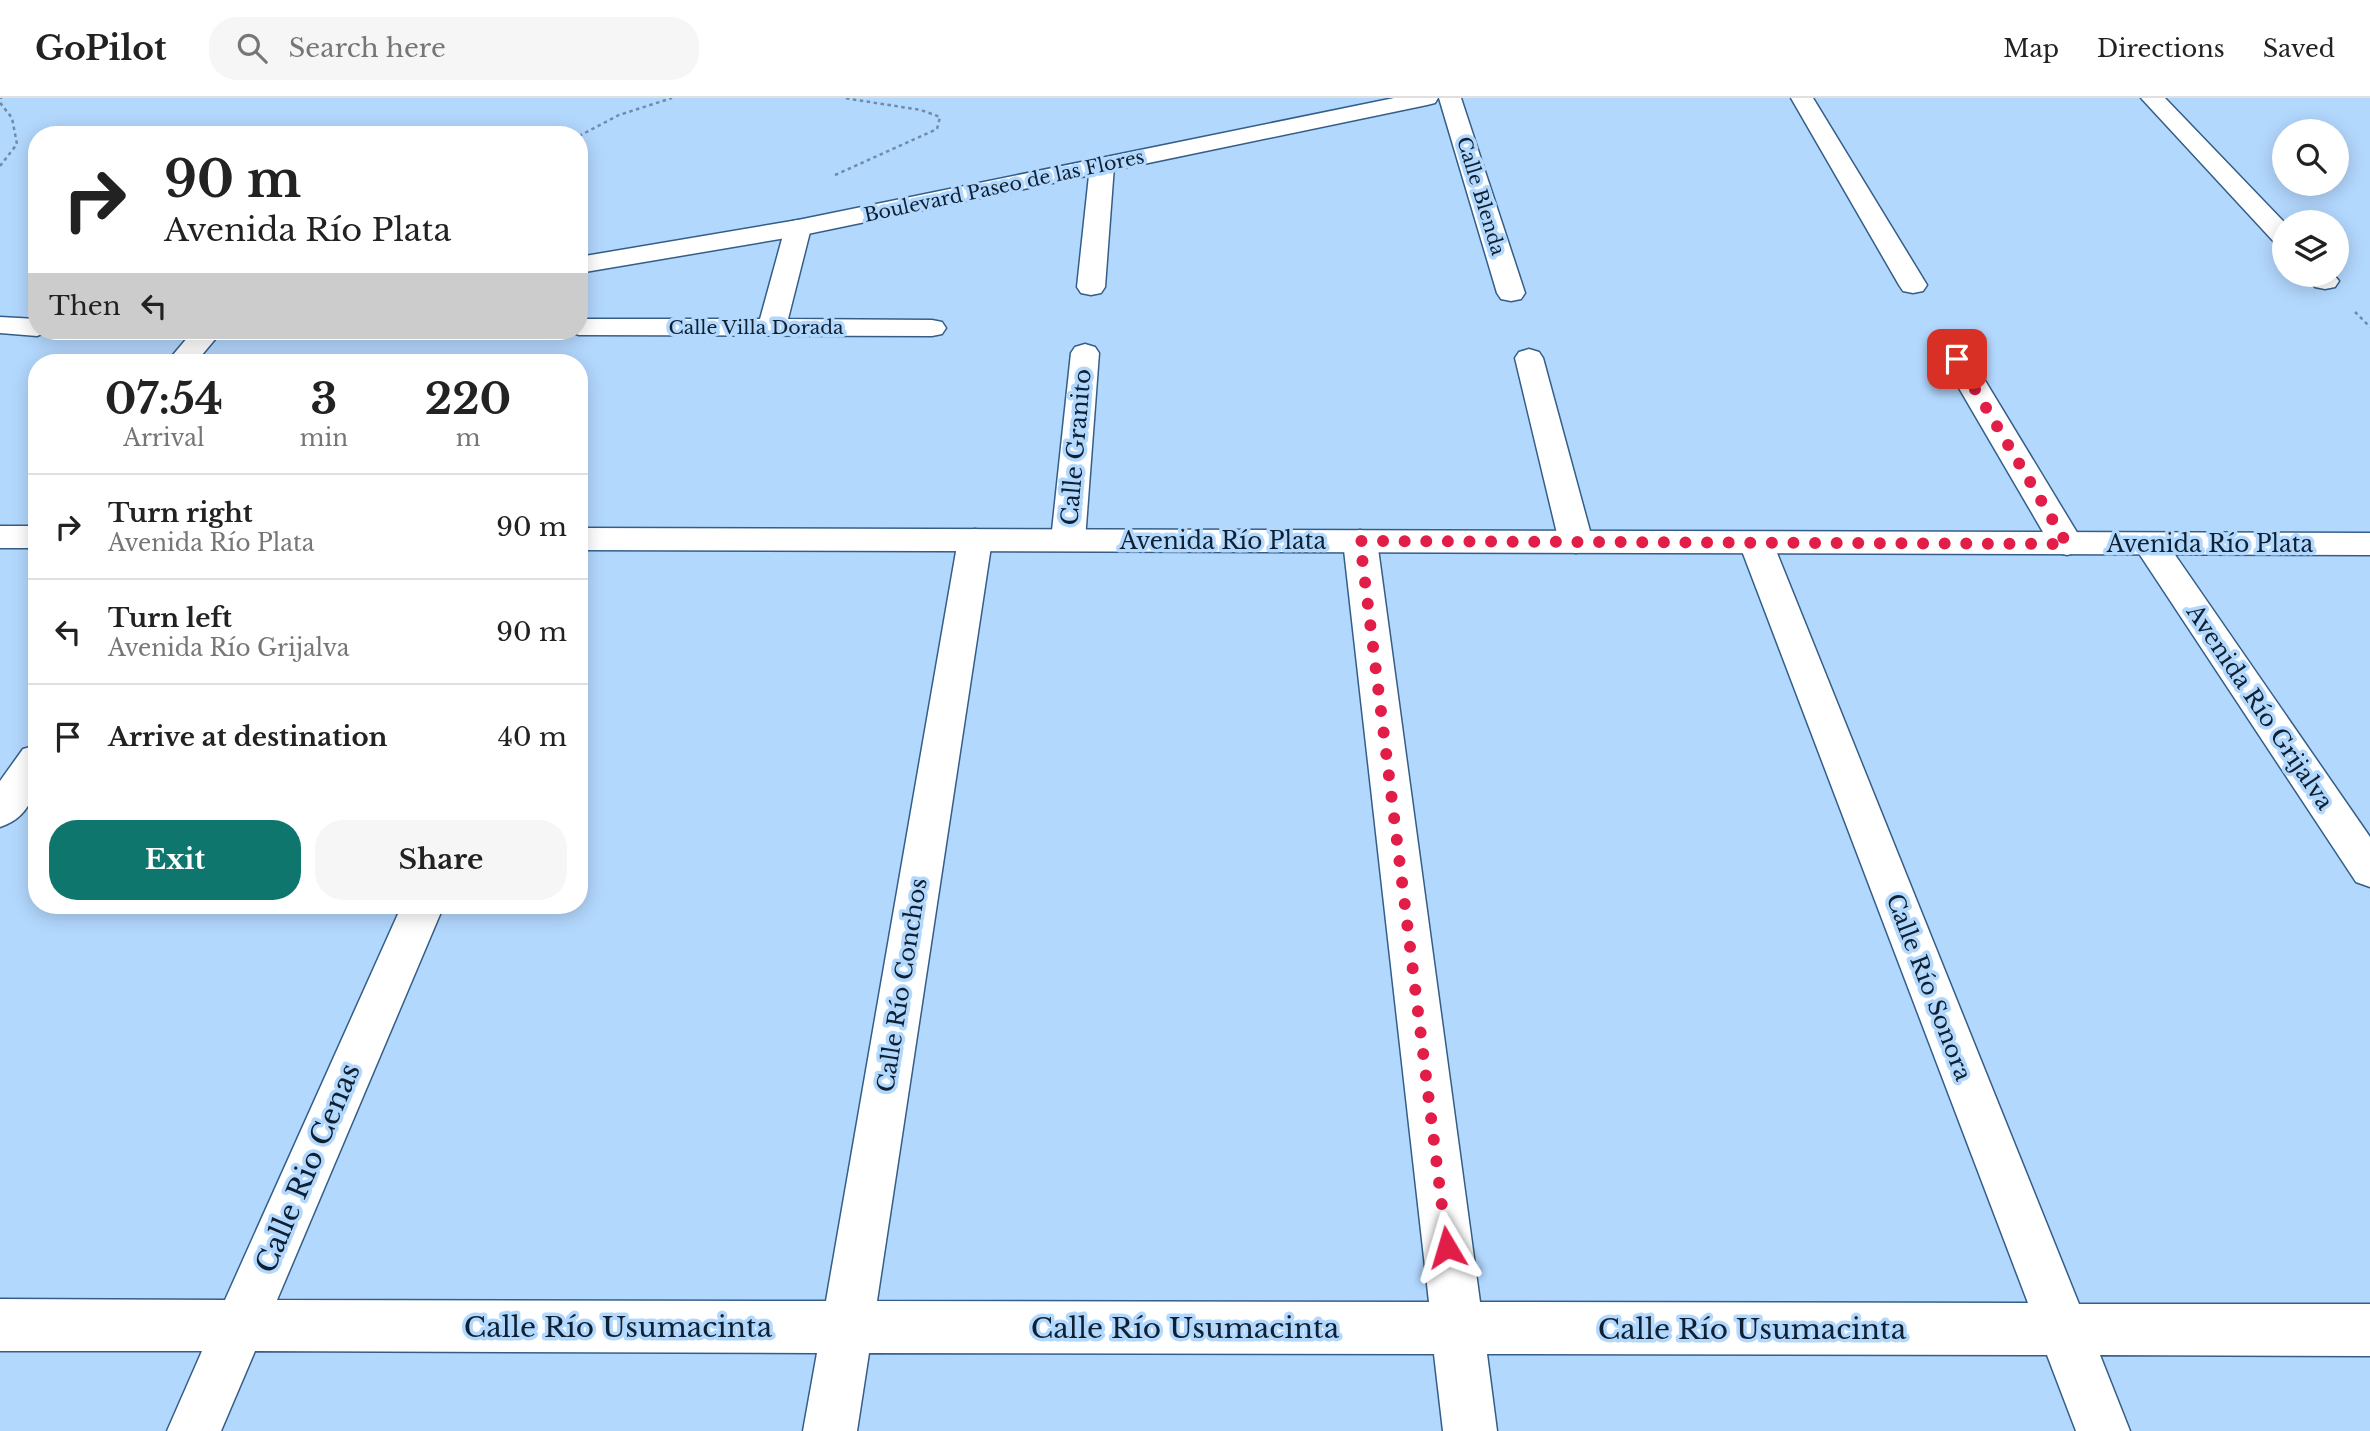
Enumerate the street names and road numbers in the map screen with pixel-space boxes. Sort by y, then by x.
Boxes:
street label: Calle Blenda [1452,134,1510,258]
street label: Boulevard Paseo de las Flores [862,145,1146,227]
street label: Calle Villa Dorada [668,316,844,339]
street label: Calle Granito [1055,368,1097,526]
street label: Avenida Río Plata [1119,527,1327,555]
street label: Avenida Río Plata [2106,530,2314,558]
street label: Avenida Río Grijalva [2180,598,2339,815]
street label: Calle Río Conchos [871,876,933,1094]
street label: Calle Río Sonora [1880,890,1978,1085]
street label: Calle Rio Cenas [248,1058,368,1278]
street label: Calle Río Usumacinta [464,1310,773,1345]
street label: Calle Río Usumacinta [1031,1311,1340,1346]
street label: Calle Río Usumacinta [1598,1312,1907,1347]

